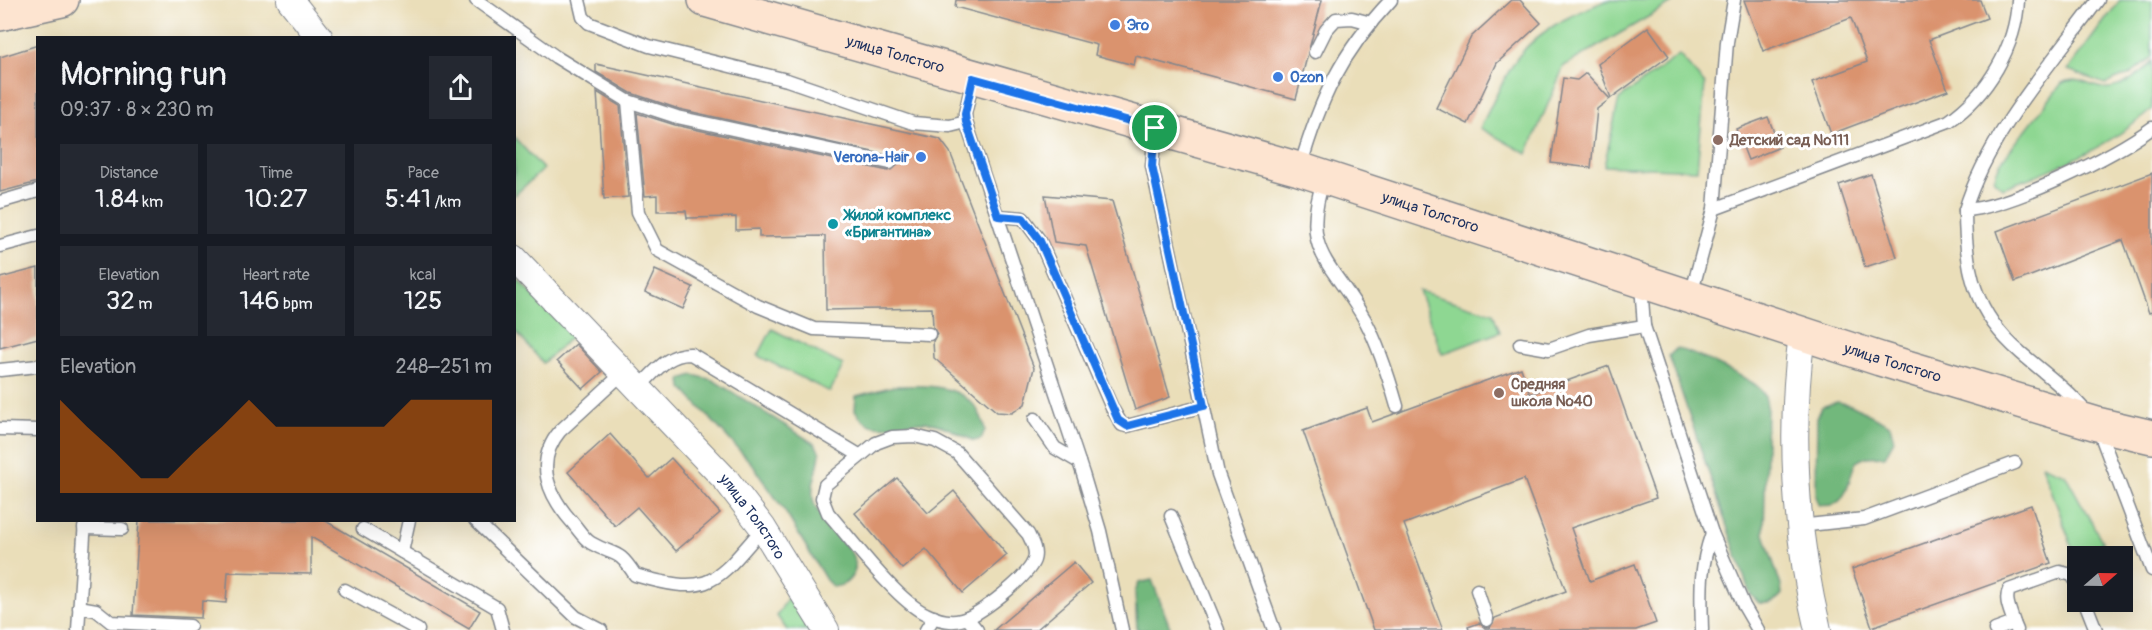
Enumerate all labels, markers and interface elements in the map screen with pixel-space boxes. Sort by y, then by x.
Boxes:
place label: Эго [1127,16,1149,35]
marker: Эго [1108,18,1122,32]
street label: улица Толстого [843,31,946,78]
text: Morning run [60,54,227,95]
button: share [429,56,492,119]
place label: Ozon [1290,68,1324,87]
marker: Ozon [1271,70,1285,84]
text: 09:37 · 8 × 230 m [60,97,213,122]
pin [1129,102,1180,153]
icon: arrive [1138,111,1171,144]
place label: Детский сад №111 [1729,131,1849,150]
marker: Детский сад №111 [1711,133,1725,147]
place label: Verona-Hair [833,148,910,167]
marker: Verona-Hair [914,150,928,164]
text: Distance [100,163,158,183]
text: Time [259,163,293,183]
text: Pace [407,163,439,183]
text: 1.84 [95,183,139,215]
text: 10:27 [244,183,308,215]
text: 5:41 [385,183,431,215]
street label: улица Толстого [1379,187,1481,237]
text: km [139,192,163,212]
text: /km [431,192,461,212]
place label: Жилой комплекс «Бригантина» [842,206,951,242]
marker: Жилой комплекс «Бригантина» [826,217,840,231]
text: Elevation [99,265,159,285]
text: Heart rate [242,265,310,285]
text: kcal [410,265,436,285]
text: 32 [106,285,135,317]
text: 146 [239,285,280,317]
text: 125 [404,285,442,317]
text: m [135,294,152,314]
text: bpm [280,294,313,314]
street label: улица Толстого [1840,339,1944,387]
text: Elevation [60,354,136,379]
text: 248–251 m [395,354,492,379]
place label: Средняя школа №40 [1511,375,1593,411]
marker: Средняя школа №40 [1492,386,1506,400]
street label: улица Толстого [714,469,789,563]
north arrow [2067,546,2133,612]
map controls [2067,546,2133,612]

